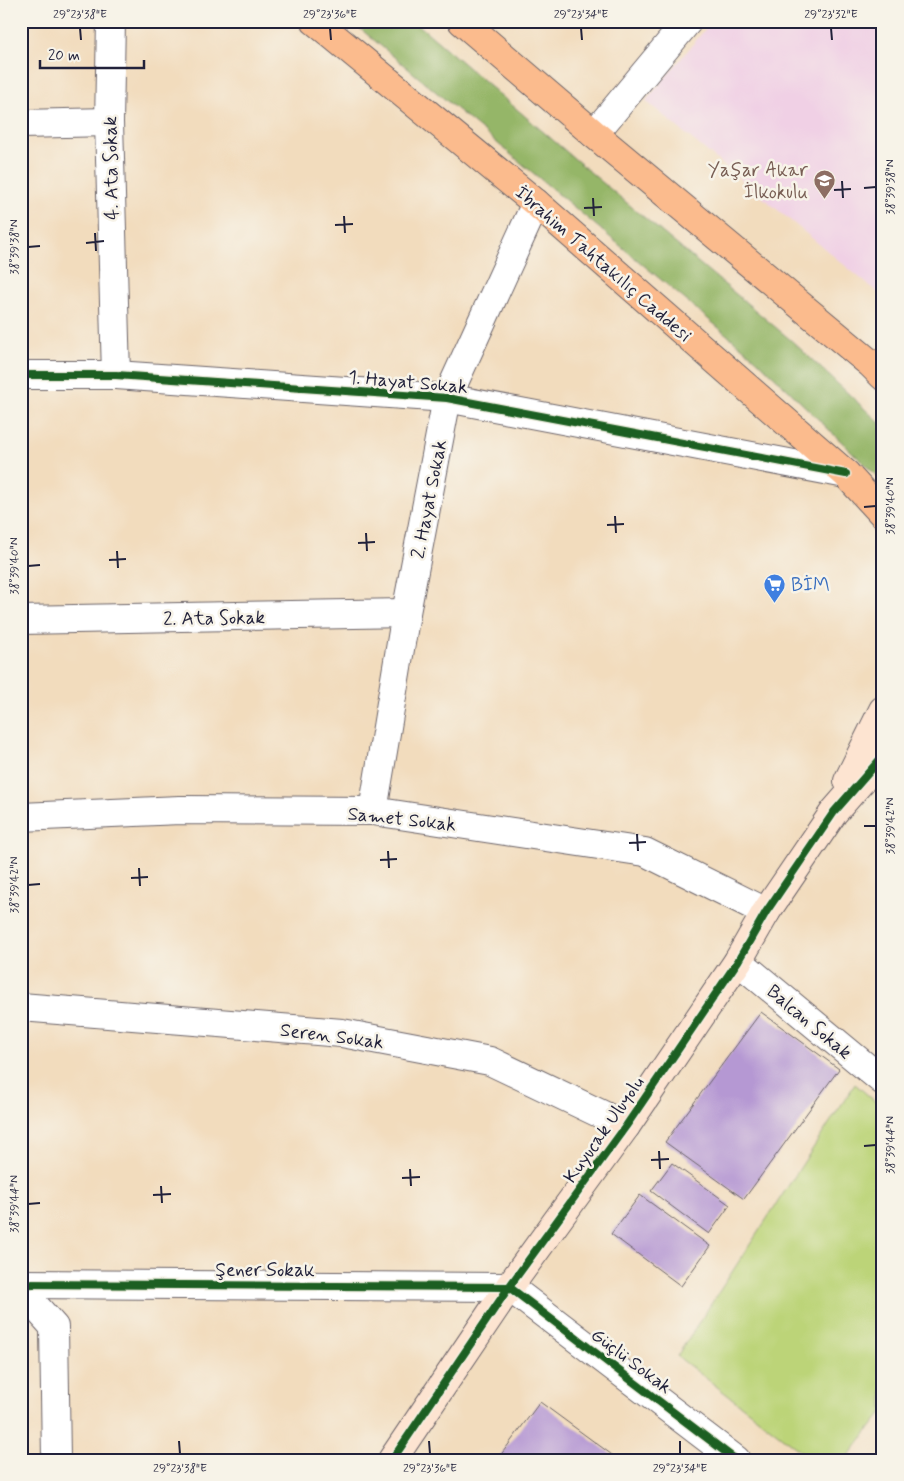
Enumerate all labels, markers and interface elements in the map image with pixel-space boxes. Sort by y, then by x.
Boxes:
text: 29°23'38"E [53,7,107,23]
text: 29°23'36"E [303,7,357,23]
text: 29°23'34"E [554,7,608,23]
text: 29°23'32"E [804,7,858,23]
scale bar [40,38,144,70]
text: 20 m [48,46,80,66]
street label: 4. Ata Sokak [98,116,125,220]
place label: Yaşar Akar İlkokulu [708,158,808,205]
text: 38°39'38"N [883,159,899,215]
school or university icon: Yaşar Akar İlkokulu [812,168,836,199]
street label: İbrahim Tahtakılıç Caddesi [509,180,697,348]
text: 38°39'38"N [7,219,23,275]
street label: 1. Hayat Sokak [347,365,469,400]
street label: 2. Hayat Sokak [406,438,453,561]
text: 38°39'40"N [883,477,899,535]
text: 38°39'40"N [7,537,23,595]
supermarket icon: BİM [763,572,787,603]
place label: BİM [791,573,830,598]
street label: 2. Ata Sokak [163,605,266,632]
text: 38°39'42"N [883,798,899,854]
street label: Samet Sokak [346,801,457,838]
text: 38°39'42"N [7,857,23,913]
street label: Balcan Sokak [761,979,857,1065]
street label: Seren Sokak [279,1018,385,1055]
street label: Kuyucak Uluyolu [558,1071,650,1188]
text: 38°39'44"N [883,1116,899,1174]
text: 38°39'44"N [7,1175,23,1233]
street label: Şener Sokak [215,1258,315,1283]
street label: Güçlü Sokak [586,1323,677,1400]
text: 29°23'38"E [153,1461,207,1477]
text: 29°23'36"E [403,1461,457,1477]
text: 29°23'34"E [653,1461,707,1477]

